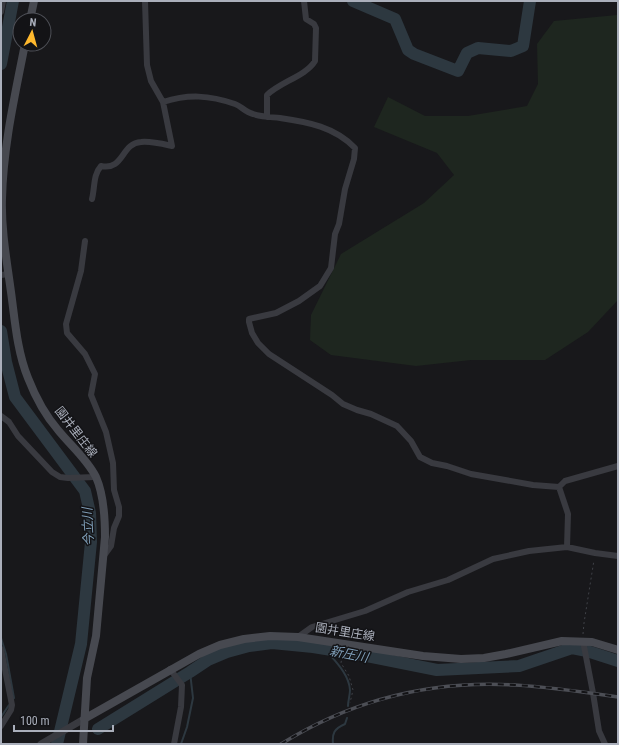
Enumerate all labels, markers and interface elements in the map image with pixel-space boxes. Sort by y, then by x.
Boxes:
north arrow [12,12,52,52]
text: N [29,16,37,29]
street label: 園井里庄線 [52,404,100,460]
water label: 今立川 [79,505,97,547]
street label: 園井里庄線 [314,620,376,644]
water label: 新圧川 [328,643,372,665]
scale bar [14,707,113,733]
text: 100 m [20,714,50,728]

